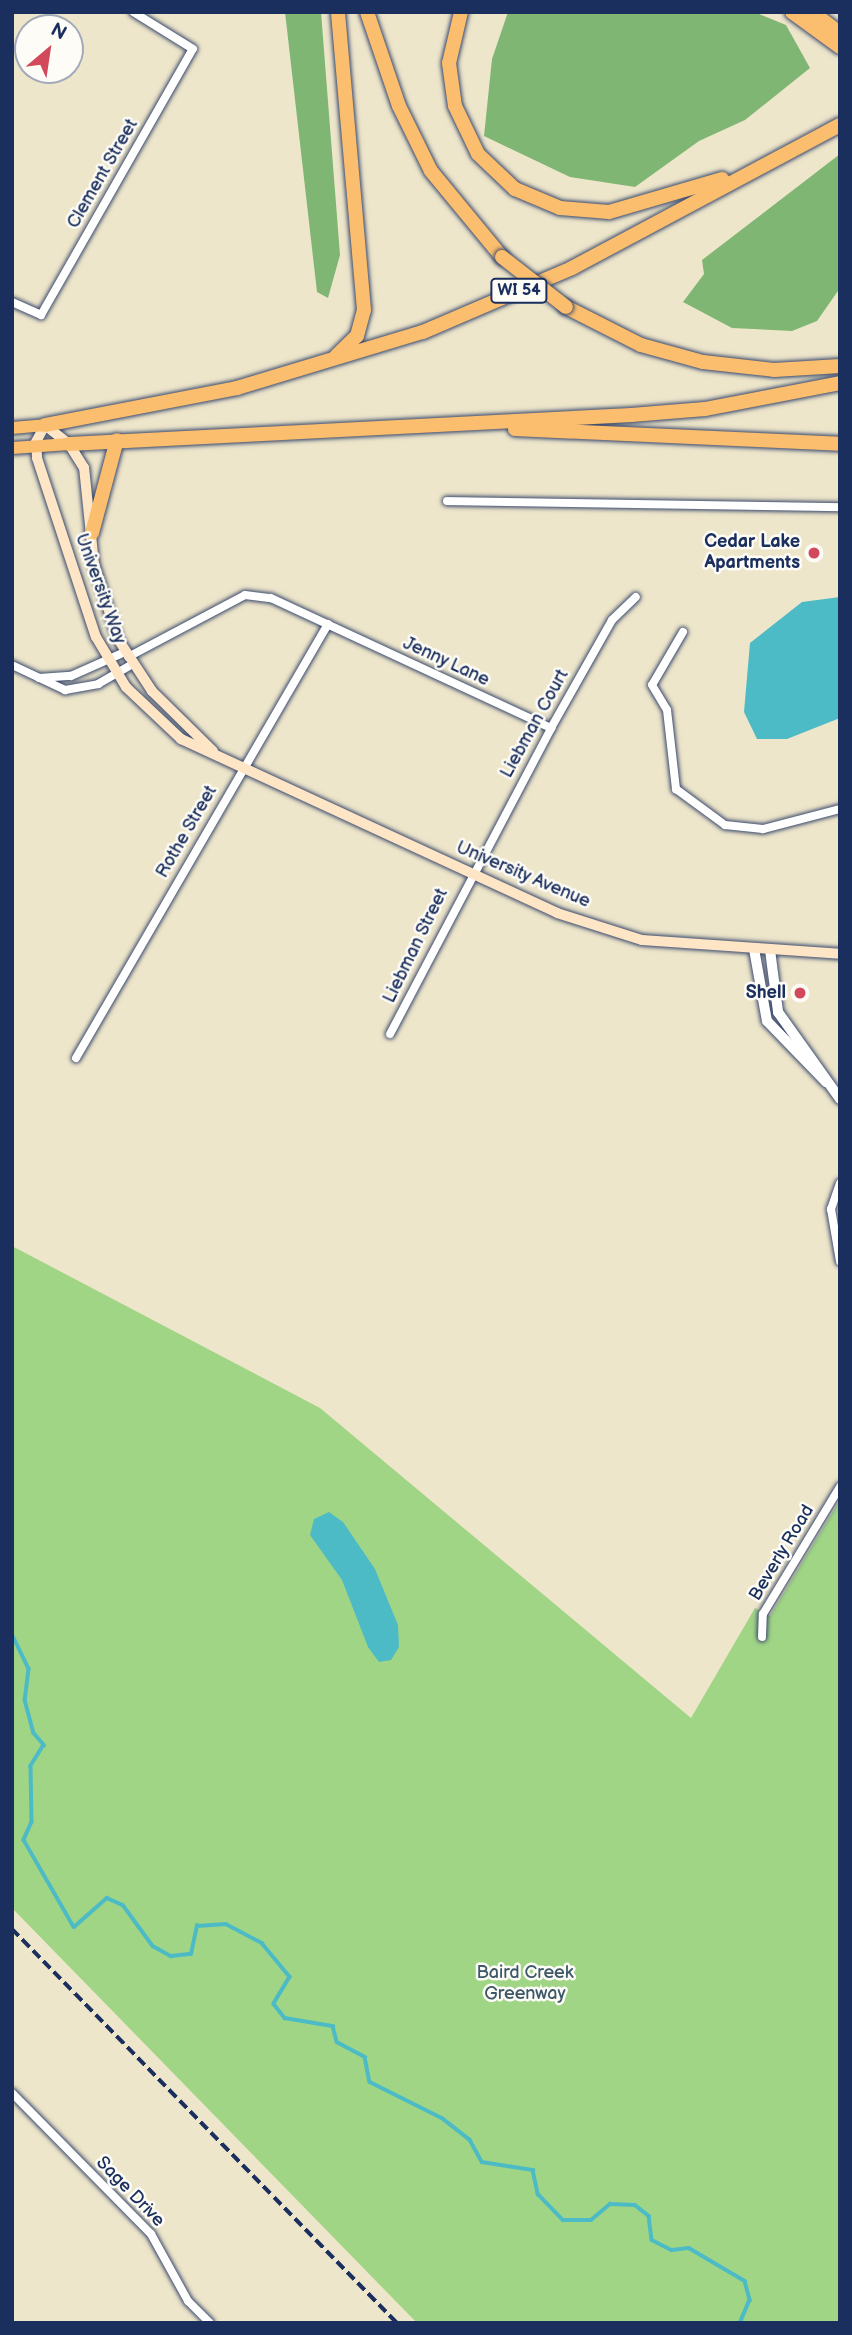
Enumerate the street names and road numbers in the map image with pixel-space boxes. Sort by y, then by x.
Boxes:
street label: Clement Street [63,115,143,233]
road number: WI 54 [489,278,549,304]
street label: University Way [70,530,130,648]
street label: Jenny Lane [399,632,493,692]
street label: Liebman Court [496,666,574,782]
street label: Rothe Street [152,782,222,882]
street label: University Avenue [452,837,594,913]
street label: Liebman Street [379,885,453,1007]
street label: Beverly Road [745,1501,819,1605]
street label: Sage Drive [91,2152,169,2232]

